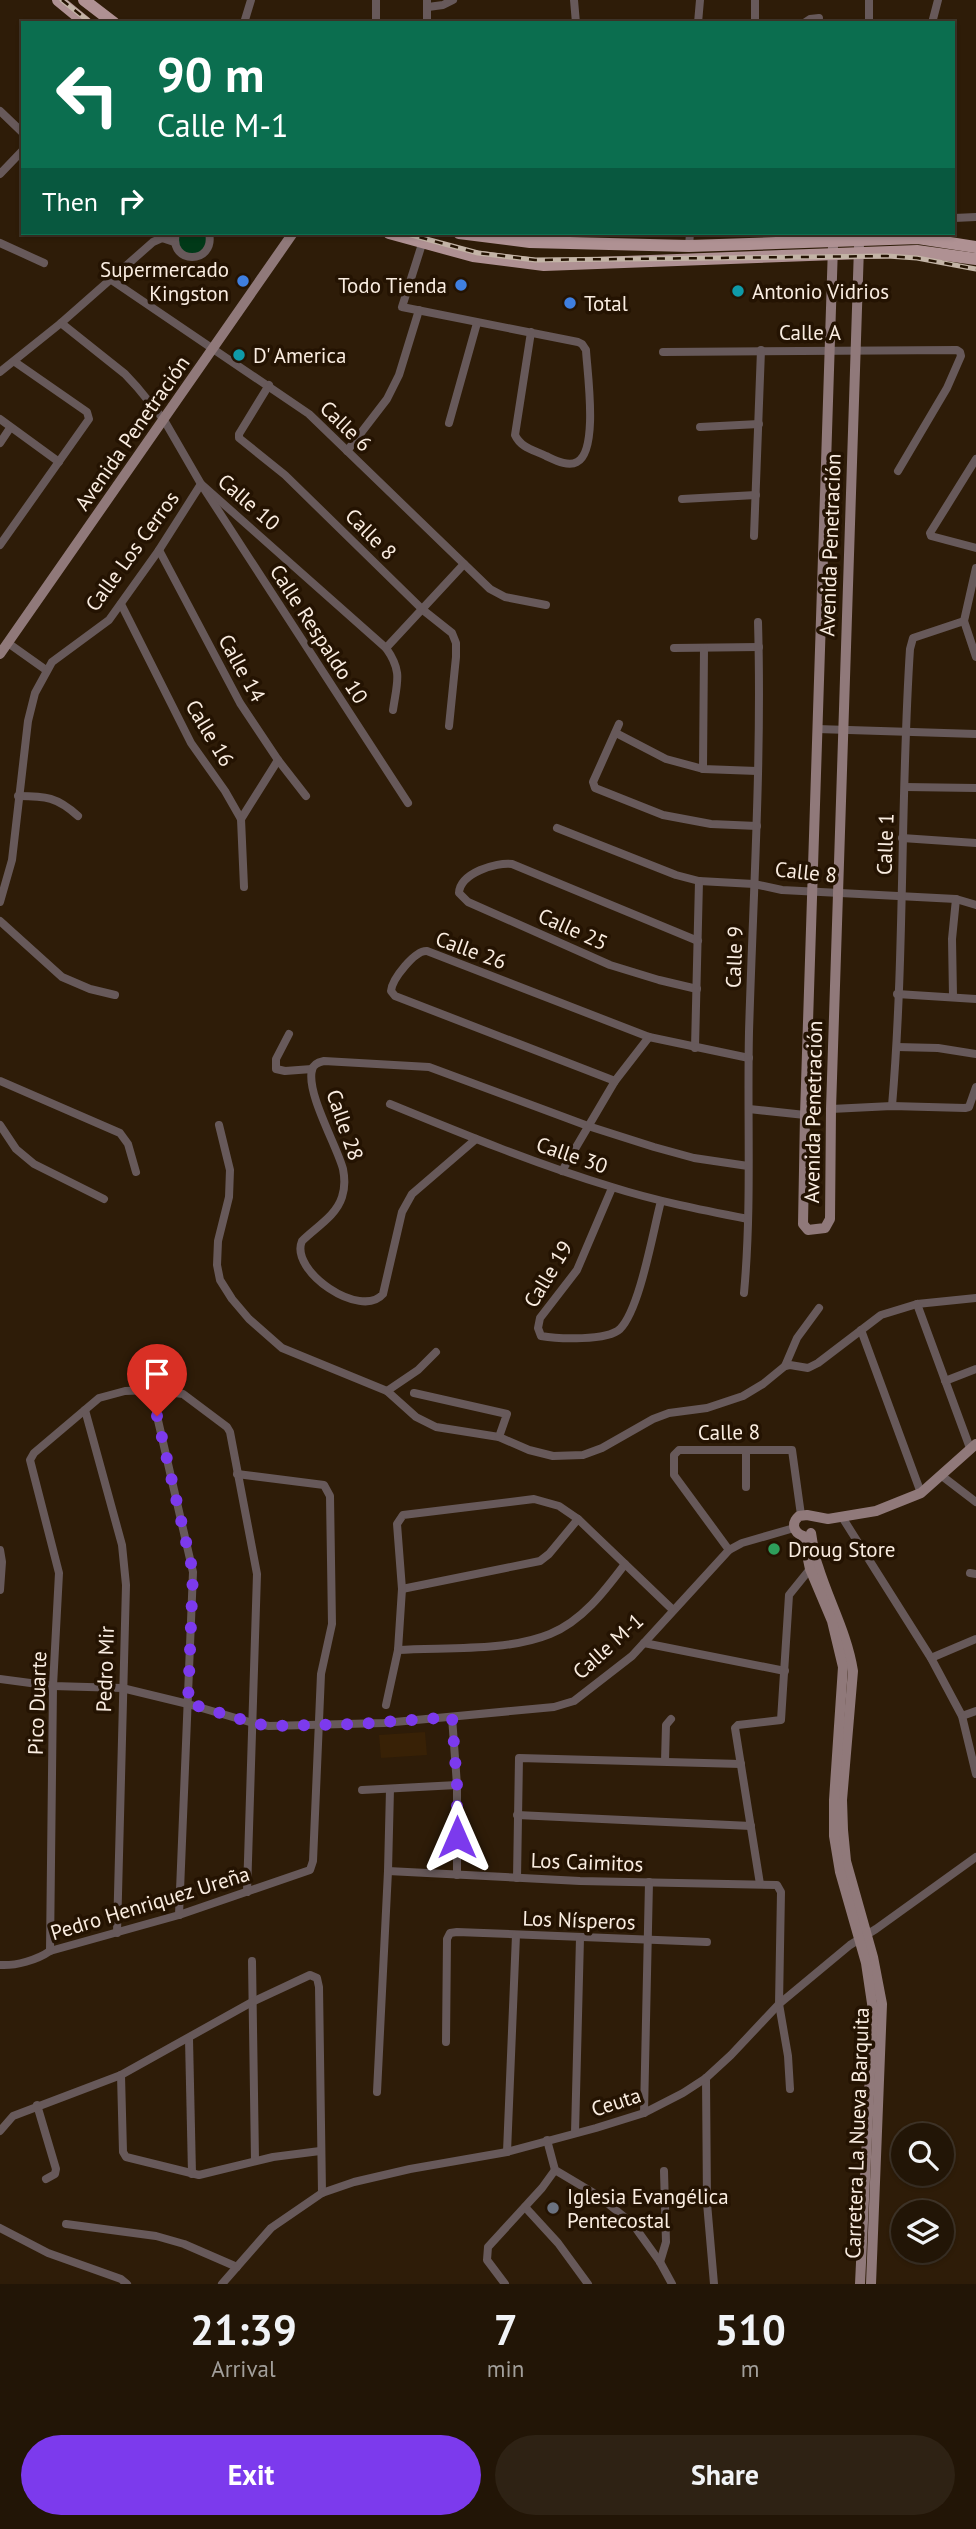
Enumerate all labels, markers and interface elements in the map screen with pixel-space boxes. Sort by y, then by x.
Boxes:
text: 90 m [157,42,264,106]
icon: left [42,49,133,140]
text: Calle M-1 [157,104,288,146]
icon: right [112,182,150,220]
text: Then [42,185,98,218]
place label: Supermercado Kingston [100,256,229,307]
place label: Todo Tienda [338,272,447,299]
marker: Supermercado Kingston [235,273,251,289]
marker: Todo Tienda [453,277,469,293]
place label: Antonio Vidrios [752,278,889,305]
marker: Antonio Vidrios [730,283,746,299]
place label: Total [584,290,628,317]
marker: Total [562,295,578,311]
street label: Calle A [779,319,842,346]
place label: D' America [253,342,346,369]
marker: D' America [231,347,247,363]
street label: Avenida Penetración [68,350,196,516]
street label: Calle 6 [314,395,378,457]
street label: Avenida Penetración [813,453,847,637]
street label: Calle 10 [212,468,286,536]
street label: Calle Los Cerros [79,486,185,616]
street label: Calle 8 [340,503,402,565]
street label: Calle Respaldo 10 [264,559,374,709]
street label: Calle 14 [212,629,272,707]
street label: Calle 16 [180,695,240,771]
street label: Calle 1 [870,813,900,875]
street label: Calle 8 [774,855,838,889]
street label: Calle 25 [534,902,612,956]
street label: Calle 26 [432,925,510,975]
street label: Calle 9 [719,926,749,988]
street label: Avenida Penetración [798,1020,828,1204]
street label: Calle 28 [320,1086,370,1164]
street label: Calle 30 [533,1130,611,1180]
street label: Calle 19 [518,1236,578,1312]
pin [127,1344,187,1416]
icon: arrive [138,1355,176,1393]
street label: Calle 8 [698,1418,760,1446]
place label: Droug Store [788,1536,895,1563]
marker: Droug Store [766,1541,782,1557]
street label: Calle M-1 [567,1607,649,1685]
street label: Pedro Mir [90,1625,120,1713]
street label: Pico Duarte [22,1651,52,1755]
position arrow [420,1800,494,1874]
street label: Los Caimitos [530,1847,644,1877]
street label: Pedro Henriquez Ureña [47,1860,253,1946]
street label: Los Nísperos [522,1905,636,1935]
street label: Carretera La Nueva Barquita [839,2007,875,2259]
street label: Ceuta [588,2081,644,2123]
map controls [891,2123,954,2263]
button: search [891,2123,954,2186]
place label: Iglesia Evangélica Pentecostal [567,2183,729,2234]
marker: Iglesia Evangélica Pentecostal [545,2200,561,2216]
button: layers [891,2200,954,2263]
text: 21:39 [190,2302,297,2357]
text: 7 [494,2302,517,2357]
text: 510 [714,2302,786,2357]
text: Arrival [211,2354,276,2383]
text: min [487,2354,524,2383]
text: m [741,2354,759,2383]
button: Exit [21,2435,481,2515]
button: Share [495,2435,955,2515]

